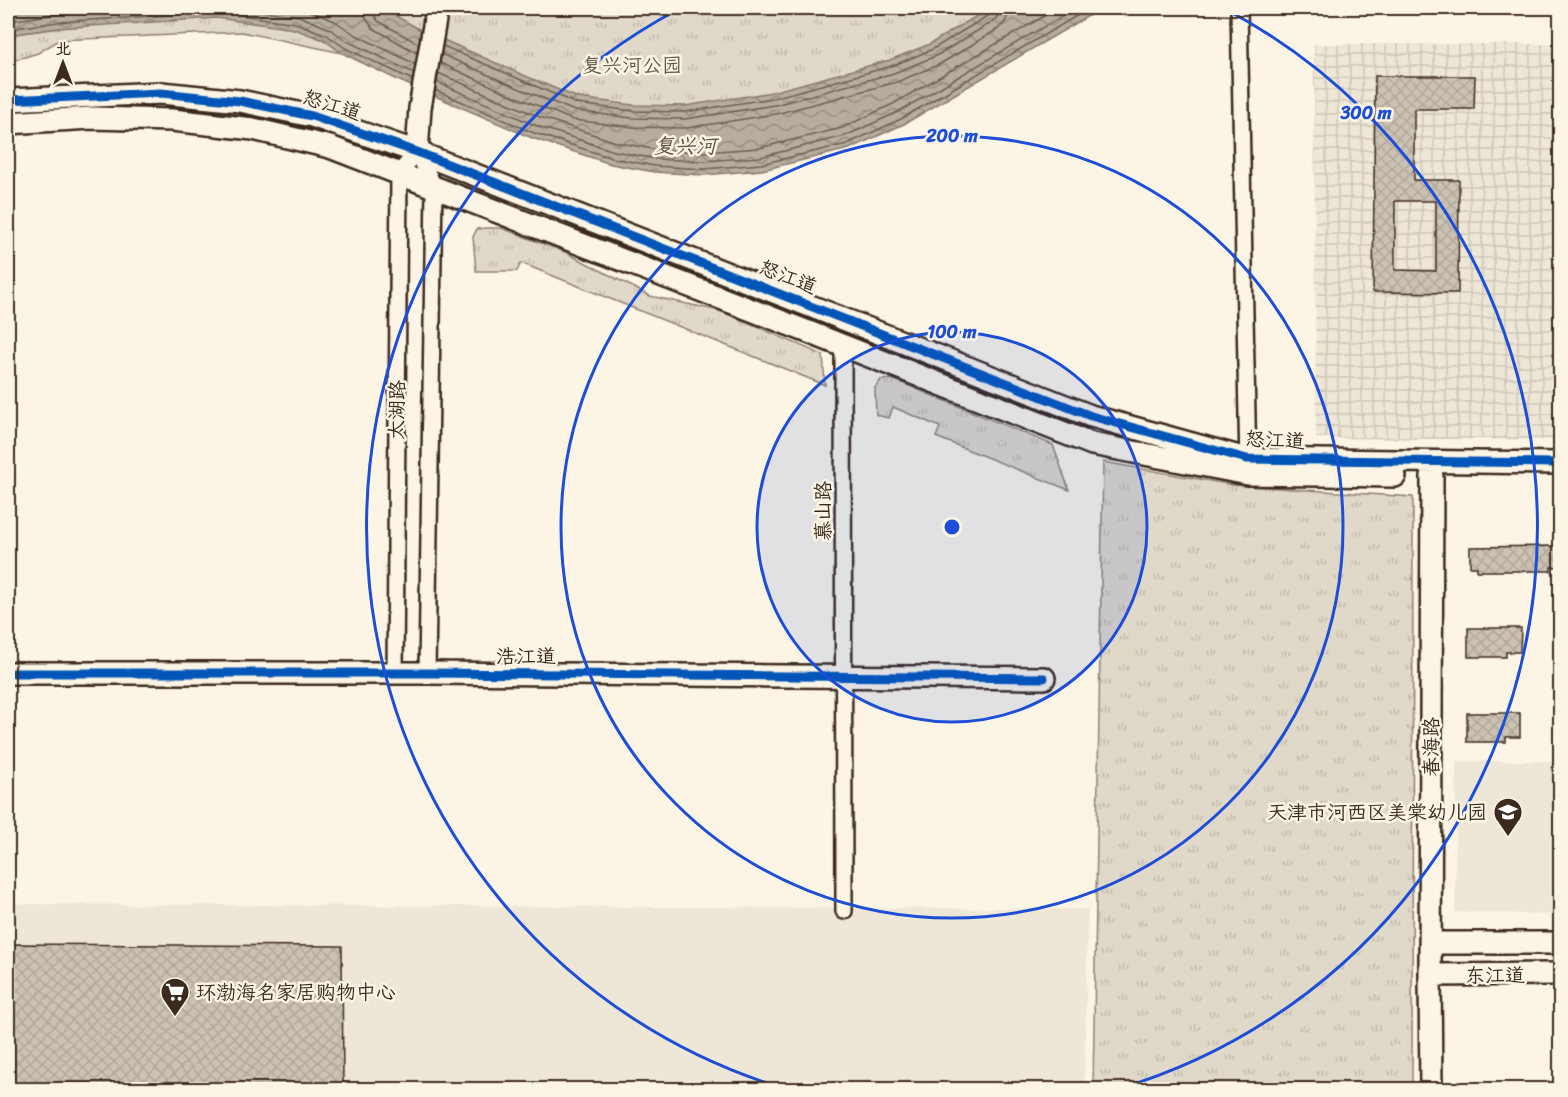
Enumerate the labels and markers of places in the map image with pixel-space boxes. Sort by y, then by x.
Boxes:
centre of rings [942,517,962,537]
place label: 天津市河西区美棠幼儿园 [1267,795,1487,830]
school or university icon: 天津市河西区美棠幼儿园 [1492,796,1524,838]
place label: 环渤海名家居购物中心 [196,975,396,1010]
supermarket icon: 环渤海名家居购物中心 [159,976,191,1018]

